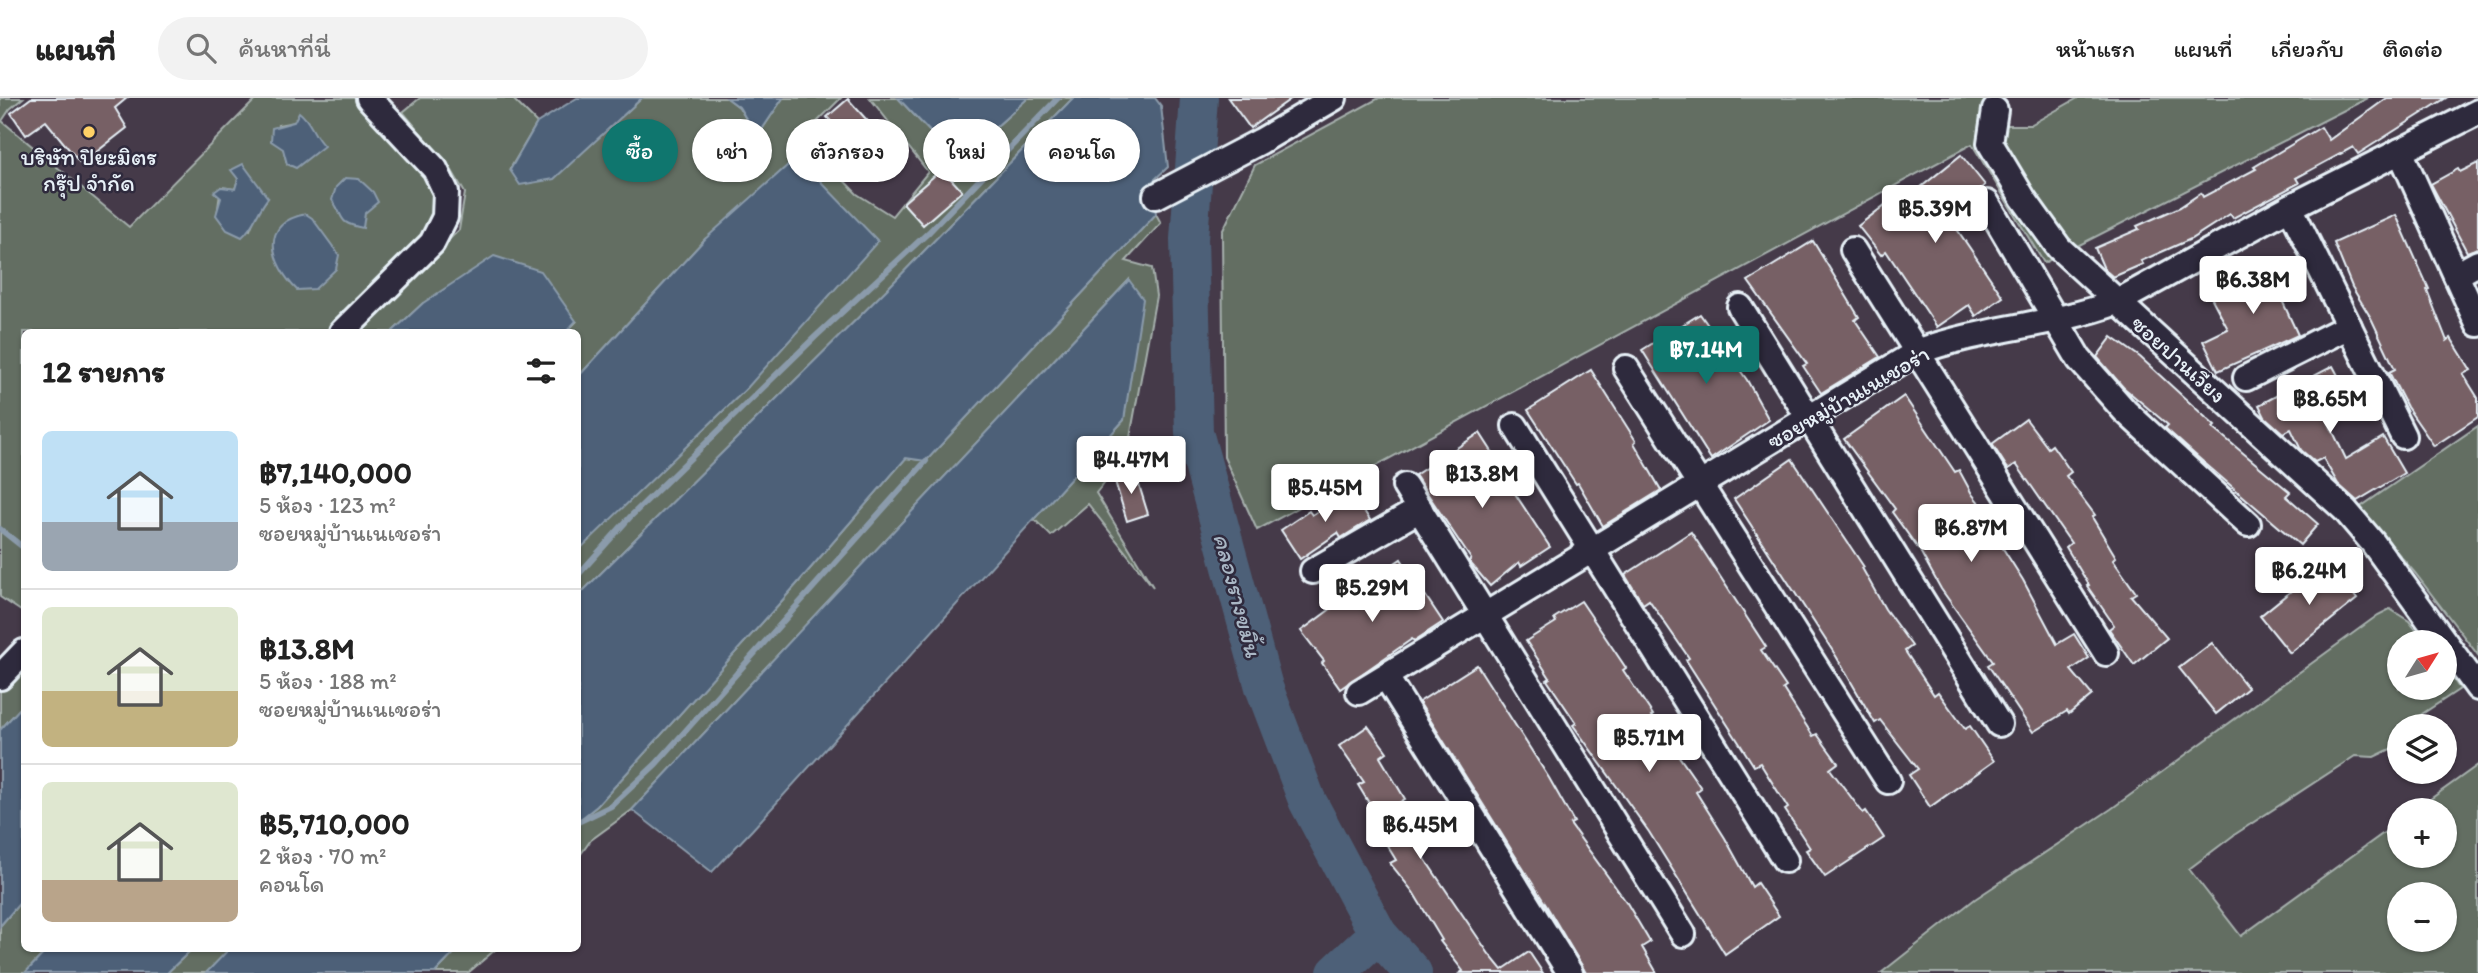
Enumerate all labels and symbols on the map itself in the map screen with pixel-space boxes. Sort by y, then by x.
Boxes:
marker: บริษัท ปิยะมิตร กรุ๊ป จำกัด [81,124,97,140]
place label: บริษัท ปิยะมิตร กรุ๊ป จำกัด [21,143,157,199]
pin: ฿5.39M [1878,186,1992,245]
pin: ฿6.38M [2196,256,2310,316]
street label: ซอยปานเวียง [2126,309,2232,409]
pin: ฿7.14M [1649,327,1763,386]
street label: ซอยหมู่บ้านเนเชอร่า [1762,339,1935,456]
pin: ฿8.65M [2273,376,2387,435]
pin: ฿4.47M [1074,436,1188,496]
pin: ฿13.8M [1425,450,1539,510]
pin: ฿5.45M [1268,464,1382,524]
pin: ฿6.87M [1914,504,2028,564]
water label: คลองรางขมิ้น [1208,530,1269,661]
pin: ฿6.24M [2252,547,2366,607]
pin: ฿5.29M [1315,564,1429,624]
north arrow [2387,630,2457,700]
pin: ฿5.71M [1592,714,1706,774]
pin: ฿6.45M [1363,802,1477,861]

